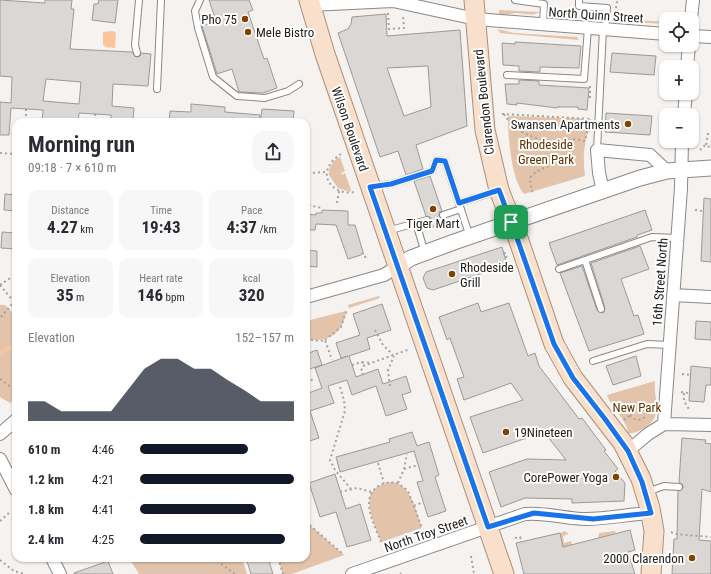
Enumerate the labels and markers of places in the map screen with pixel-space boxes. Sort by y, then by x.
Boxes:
place label: Pho 75 [201,12,237,27]
marker: Pho 75 [240,14,250,24]
place label: Mele Bistro [256,25,314,40]
marker: Mele Bistro [243,27,253,37]
place label: Swansen Apartments [511,117,620,132]
marker: Swansen Apartments [623,119,633,129]
marker: Tiger Mart [428,204,438,214]
pin [494,205,528,239]
place label: Tiger Mart [406,216,460,231]
place label: Rhodeside Grill [460,260,514,290]
marker: Rhodeside Grill [447,269,457,279]
place label: 19Nineteen [514,425,573,440]
marker: 19Nineteen [501,427,511,437]
place label: CorePower Yoga [523,470,608,485]
marker: CorePower Yoga [611,472,621,482]
place label: 2000 Clarendon [603,551,684,566]
marker: 2000 Clarendon [687,553,697,563]

